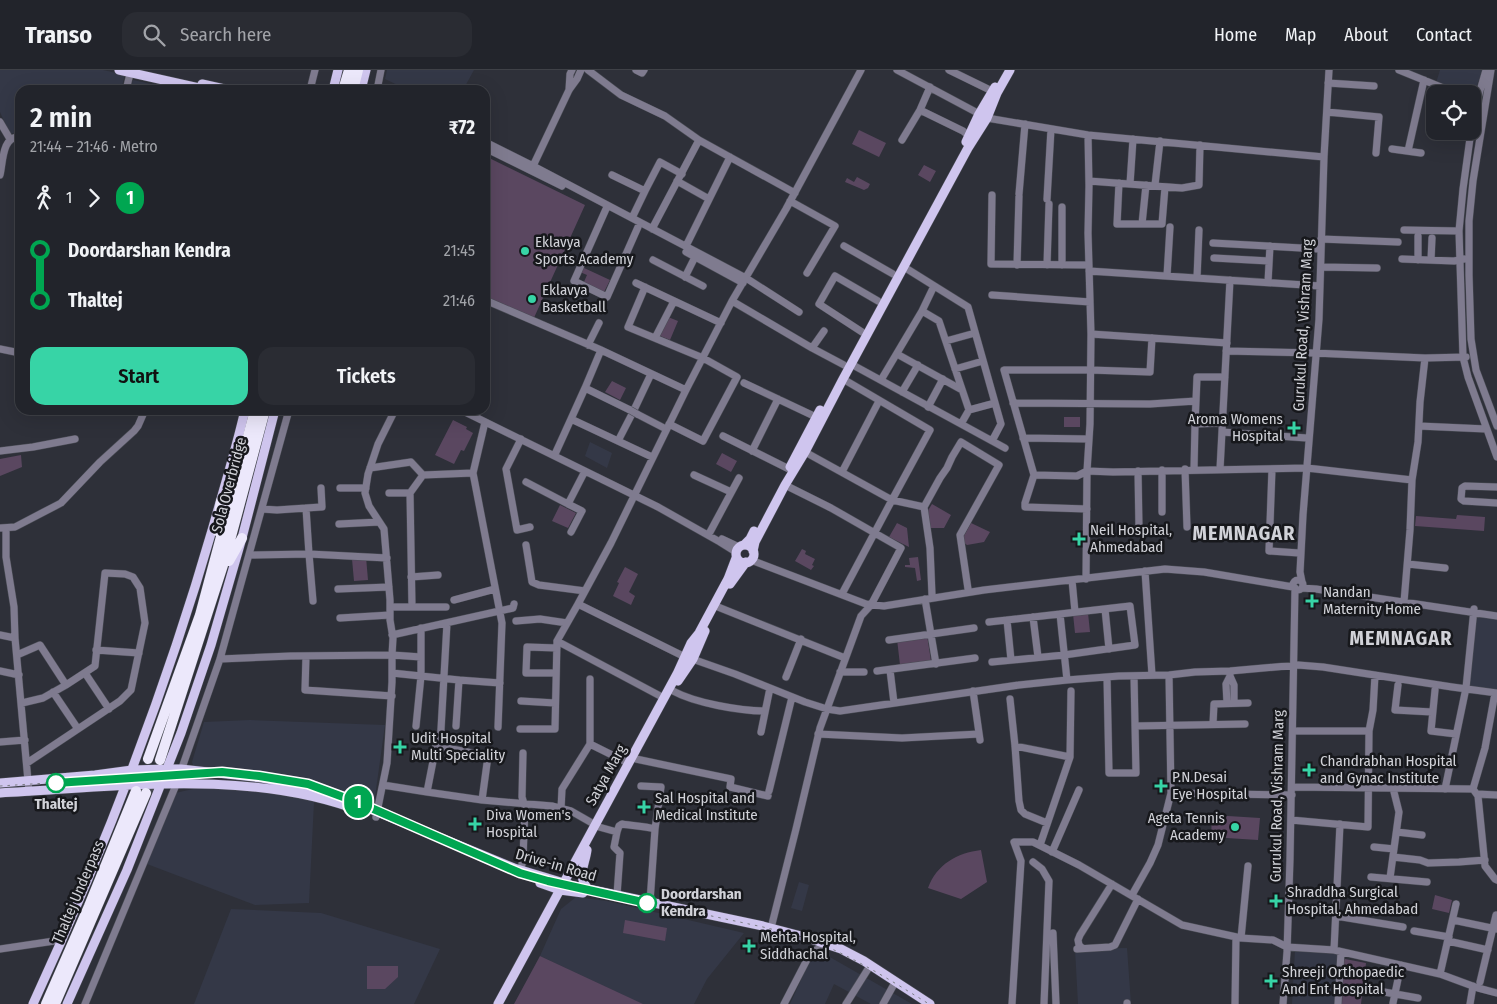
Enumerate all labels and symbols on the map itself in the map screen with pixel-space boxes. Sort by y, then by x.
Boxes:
place label: Eklavya Sports Academy [535,233,634,268]
street label: Gurukul Road, Vishram Marg [1289,238,1317,412]
marker: Eklavya Sports Academy [519,245,531,257]
place label: Eklavya Basketball [542,281,606,316]
marker: Eklavya Basketball [526,293,538,305]
place label: Aroma Womens Hospital [1188,410,1283,445]
marker: Aroma Womens Hospital [1287,421,1301,435]
street label: Sola Overbridge [208,435,250,535]
place label: Neil Hospital, Ahmedabad [1090,521,1172,556]
district label: MEMNAGAR [1193,521,1295,545]
marker: Neil Hospital, Ahmedabad [1072,532,1086,546]
place label: Nandan Maternity Home [1323,583,1421,618]
marker: Nandan Maternity Home [1305,594,1319,608]
district label: MEMNAGAR [1350,626,1452,650]
street label: Gurukul Road, Vishram Marg [1266,710,1288,882]
place label: Udit Hospital Multi Speciality [411,729,506,764]
marker: Udit Hospital Multi Speciality [393,740,407,754]
street label: Satya Marg [582,741,630,809]
place label: Chandrabhan Hospital and Gynac Institute [1320,752,1457,787]
marker: Chandrabhan Hospital and Gynac Institute [1302,763,1316,777]
place label: P.N.Desai Eye Hospital [1172,768,1247,803]
marker: Thaltej [46,773,66,793]
marker: P.N.Desai Eye Hospital [1154,779,1168,793]
line badge: 1 [342,786,374,818]
place label: Sal Hospital and Medical Institute [655,789,758,824]
place label: Thaltej [34,795,78,813]
marker: Sal Hospital and Medical Institute [637,800,651,814]
place label: Diva Women's Hospital [486,806,571,841]
place label: Ageta Tennis Academy [1148,809,1225,844]
marker: Diva Women's Hospital [468,817,482,831]
marker: Ageta Tennis Academy [1229,821,1241,833]
street label: Thaltej Underpass [48,838,108,946]
street label: Drive-in Road [513,845,599,885]
place label: Shraddha Surgical Hospital, Ahmedabad [1287,883,1418,918]
place label: Doordarshan Kendra [661,885,742,920]
marker: Doordarshan Kendra [637,893,657,913]
marker: Shraddha Surgical Hospital, Ahmedabad [1269,894,1283,908]
place label: Mehta Hospital, Siddhachal [760,928,856,963]
marker: Mehta Hospital, Siddhachal [742,939,756,953]
place label: Shreeji Orthopaedic And Ent Hospital [1282,963,1405,998]
marker: Shreeji Orthopaedic And Ent Hospital [1264,974,1278,988]

